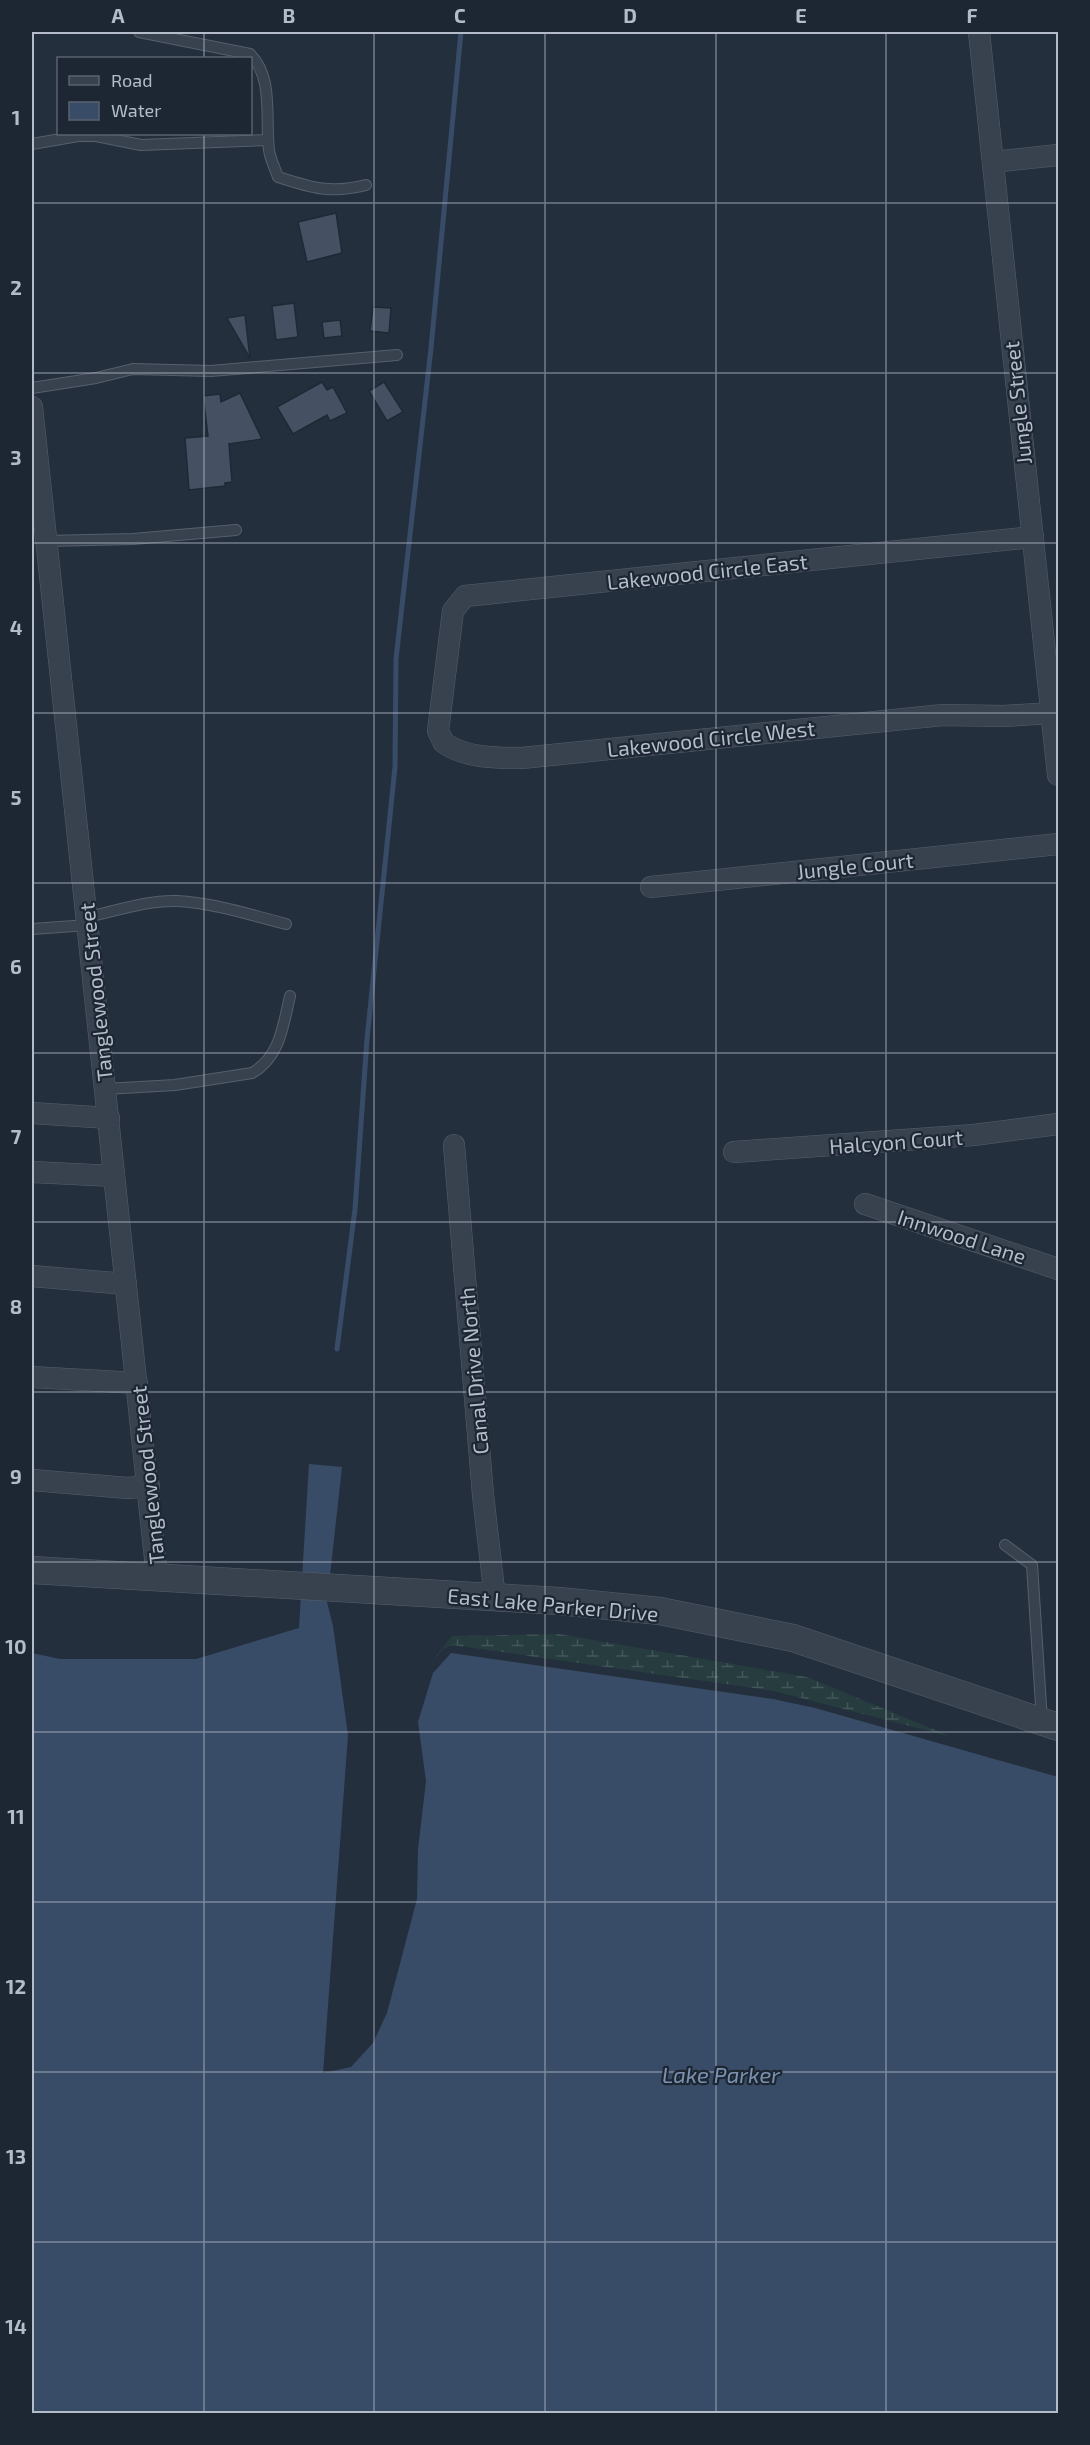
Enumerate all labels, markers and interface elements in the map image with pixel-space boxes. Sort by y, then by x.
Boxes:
text: A [111,3,125,27]
text: B [283,3,295,27]
text: C [454,3,466,27]
text: D [623,3,637,27]
text: E [795,3,807,27]
text: F [966,3,978,27]
legend [57,57,252,135]
text: Road [111,69,152,91]
text: Water [111,99,161,121]
text: 1 [12,105,20,129]
text: 2 [10,275,22,299]
street label: Jungle Street [998,340,1036,466]
text: 3 [10,445,22,469]
street label: Lakewood Circle East [605,548,809,594]
text: 4 [10,615,23,639]
street label: Lakewood Circle West [606,715,816,761]
text: 5 [10,785,22,809]
street label: Jungle Court [795,846,915,884]
street label: Tanglewood Street [73,901,117,1083]
text: 6 [10,954,22,978]
text: 7 [11,1124,22,1148]
street label: Halcyon Court [828,1124,964,1158]
street label: Innwood Lane [895,1203,1029,1269]
street label: Canal Drive North [453,1286,493,1456]
text: 8 [10,1294,22,1318]
street label: Tanglewood Street [125,1384,169,1566]
text: 9 [10,1464,22,1488]
street label: East Lake Parker Drive [446,1582,660,1626]
text: 10 [5,1634,27,1658]
text: 11 [7,1804,25,1828]
text: 12 [6,1974,26,1998]
water label: Lake Parker [662,2061,781,2087]
text: 13 [6,2144,26,2168]
text: 14 [5,2314,27,2338]

